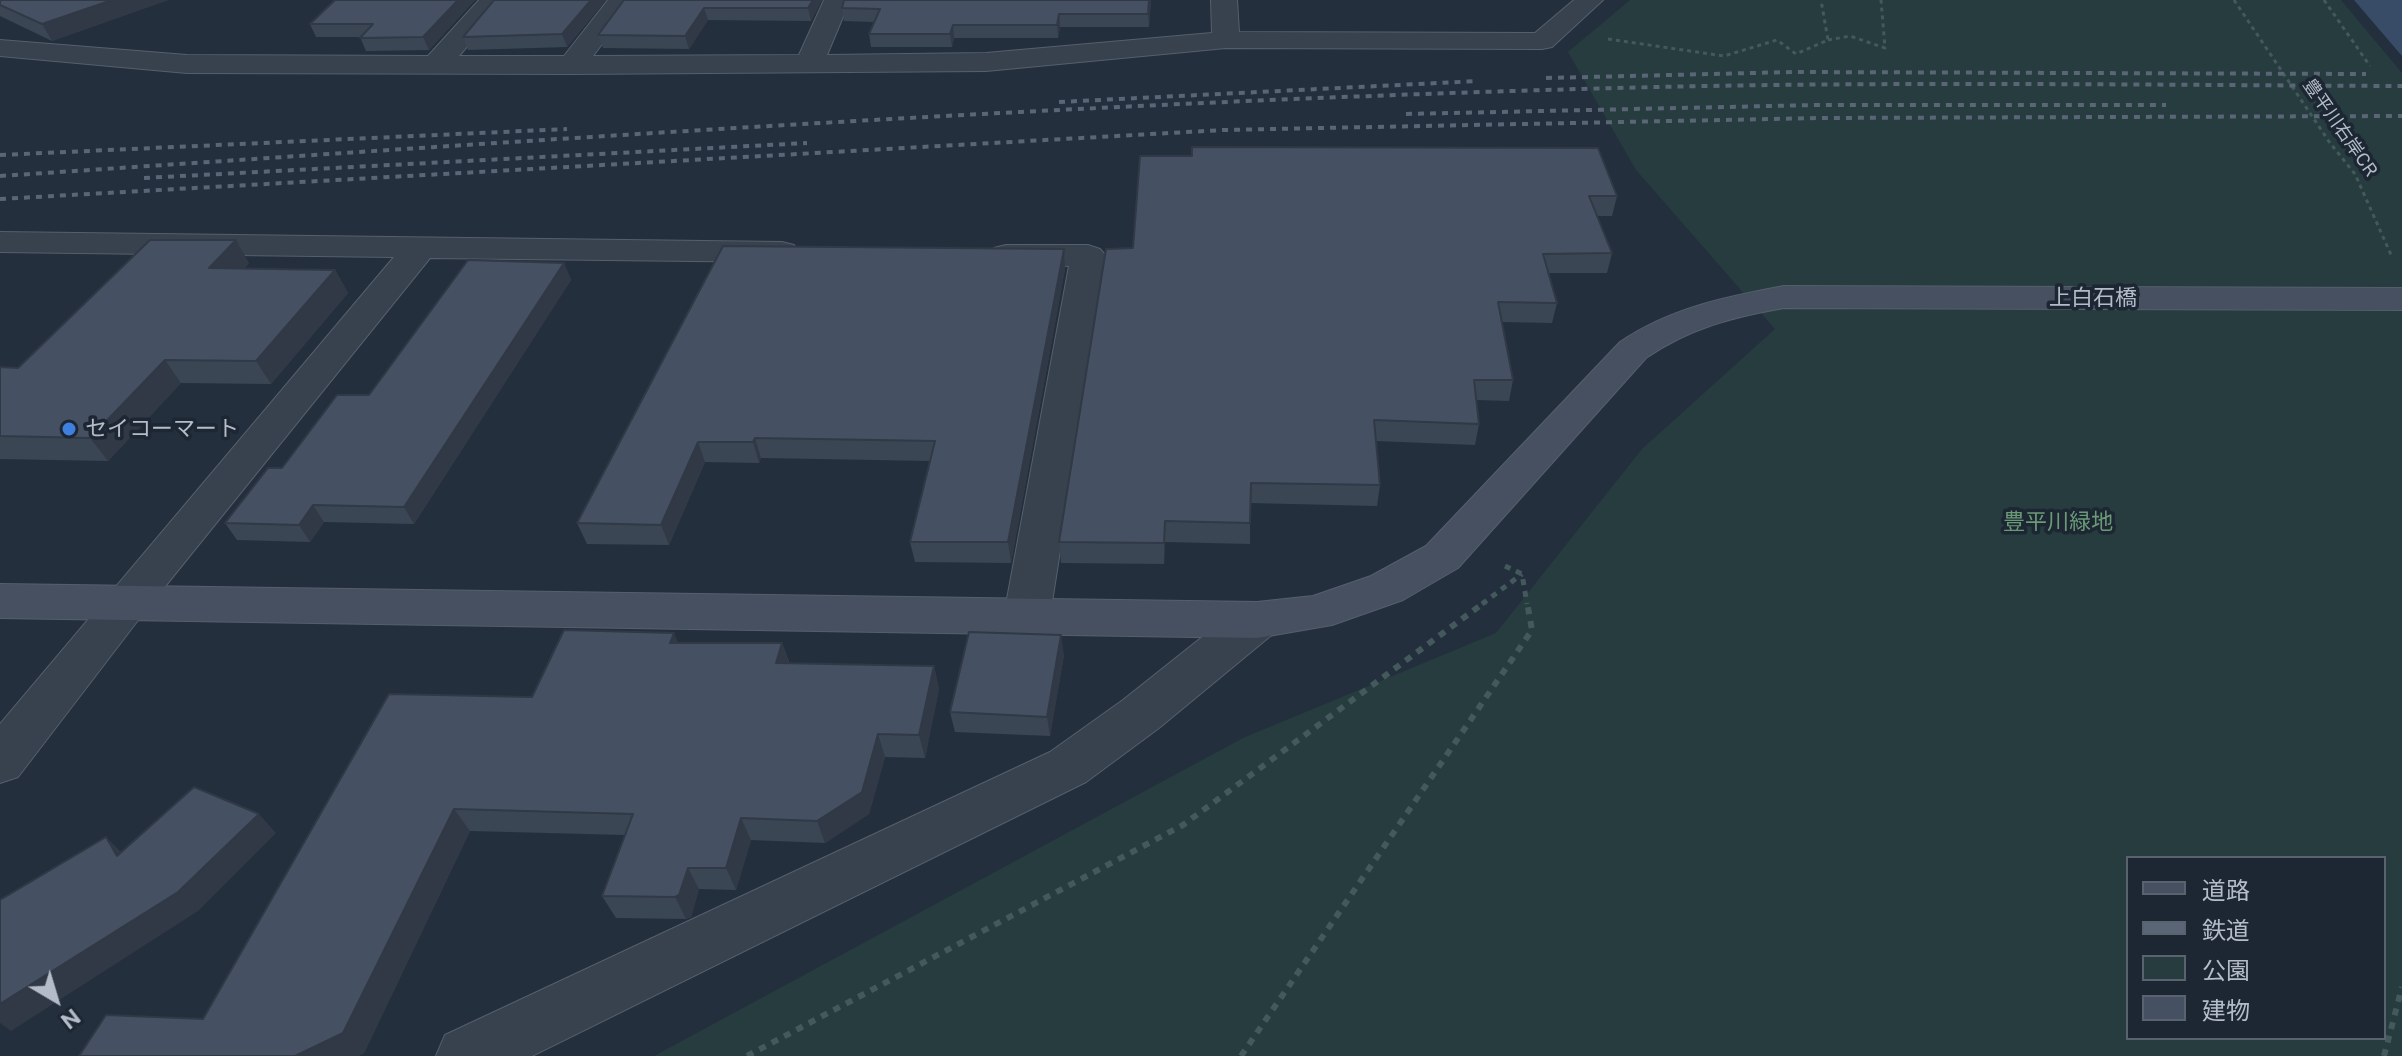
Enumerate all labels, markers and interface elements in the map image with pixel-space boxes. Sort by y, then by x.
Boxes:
street label: 豊平川右岸CR [2298,75,2382,181]
street label: 上白石橋 [2049,285,2137,311]
place label: セイコーマート [85,416,239,442]
marker: セイコーマート [60,420,78,438]
park label: 豊平川緑地 [2003,509,2113,535]
legend [2126,856,2386,1040]
text: 道路 [2202,876,2250,904]
text: 鉄道 [2202,916,2250,944]
text: 公園 [2202,956,2250,984]
north arrow [16,960,96,1040]
text: 建物 [2202,996,2250,1024]
text: N [56,1003,86,1034]

